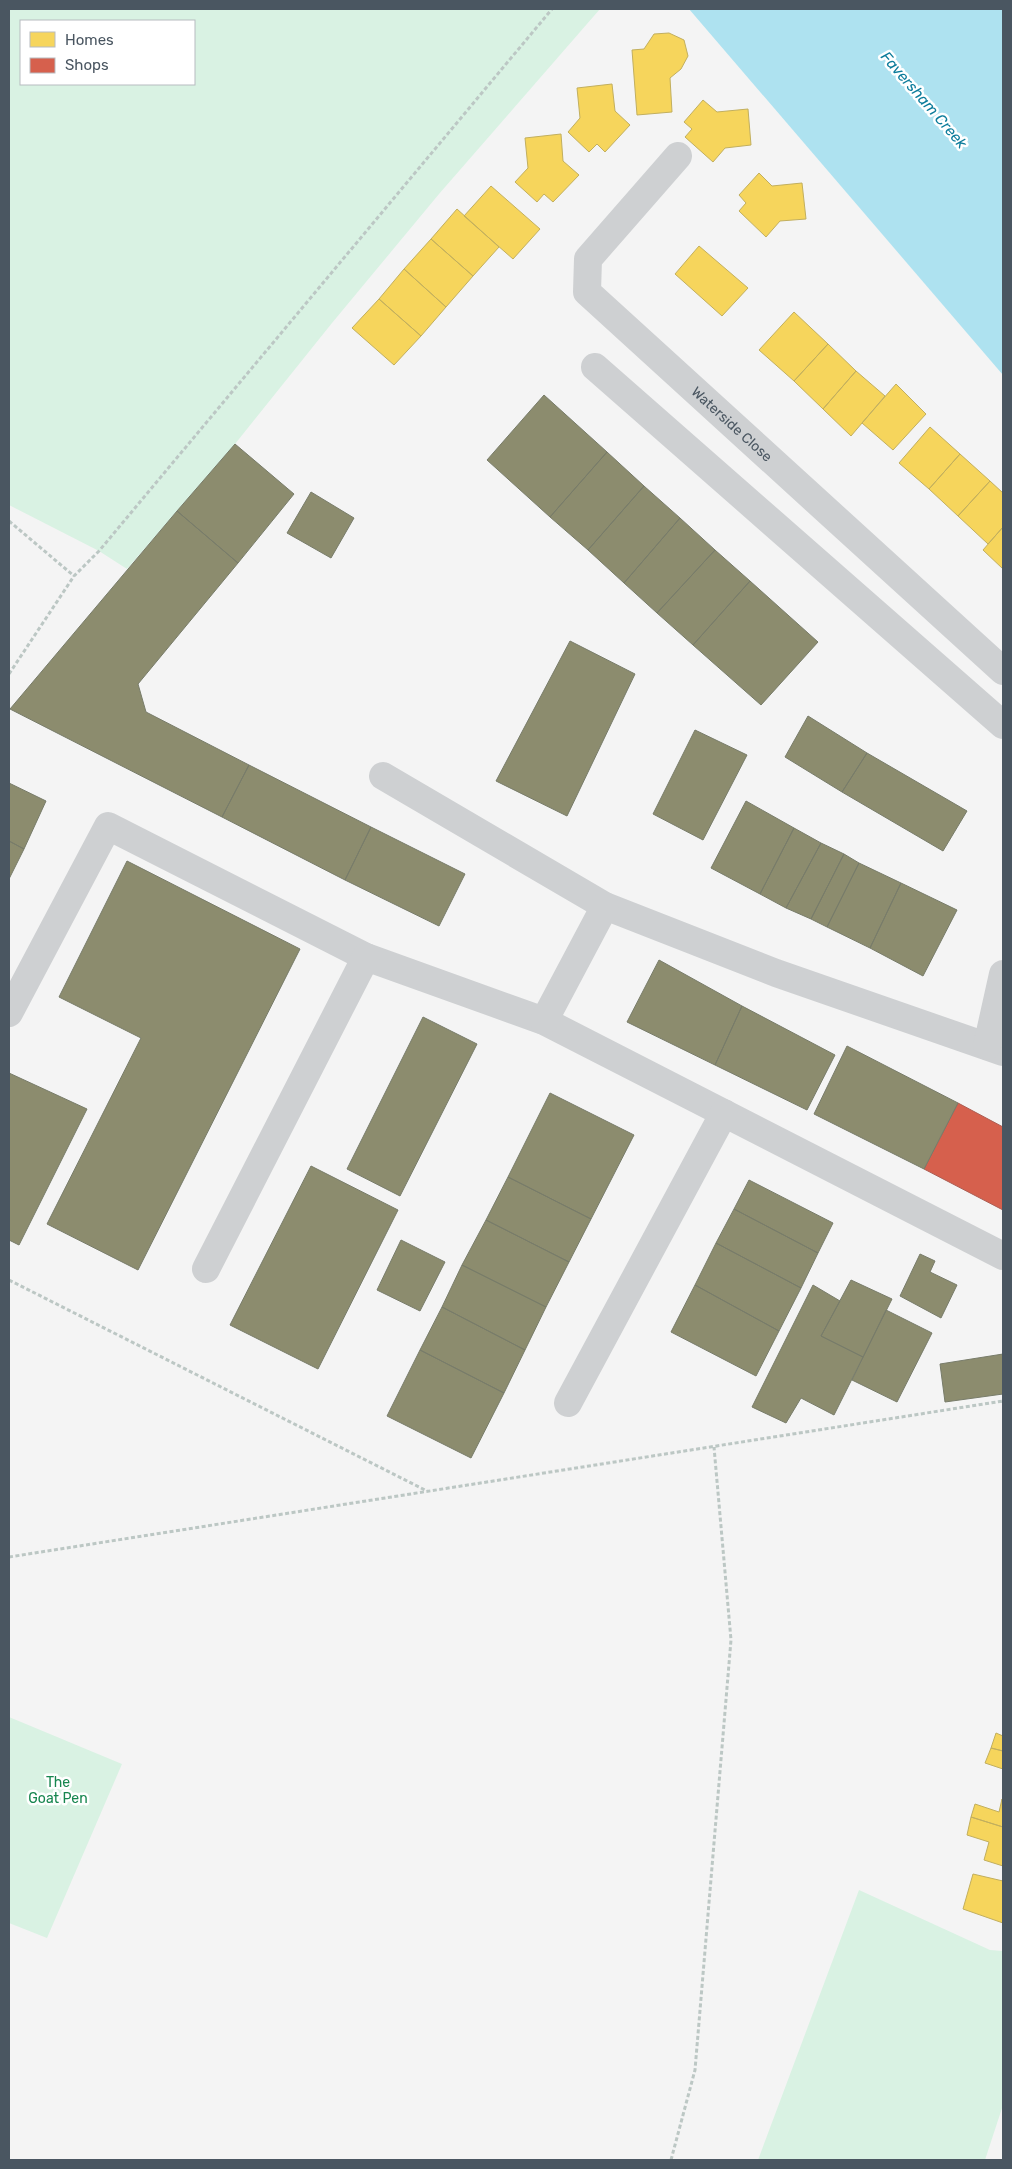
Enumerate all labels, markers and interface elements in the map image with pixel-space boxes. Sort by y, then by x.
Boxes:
legend [20,20,195,85]
text: Homes [65,31,114,49]
water label: Faversham Creek [877,48,971,152]
text: Shops [65,56,109,74]
street label: Waterside Close [688,383,776,465]
park label: The Goat Pen [28,1774,88,1807]

